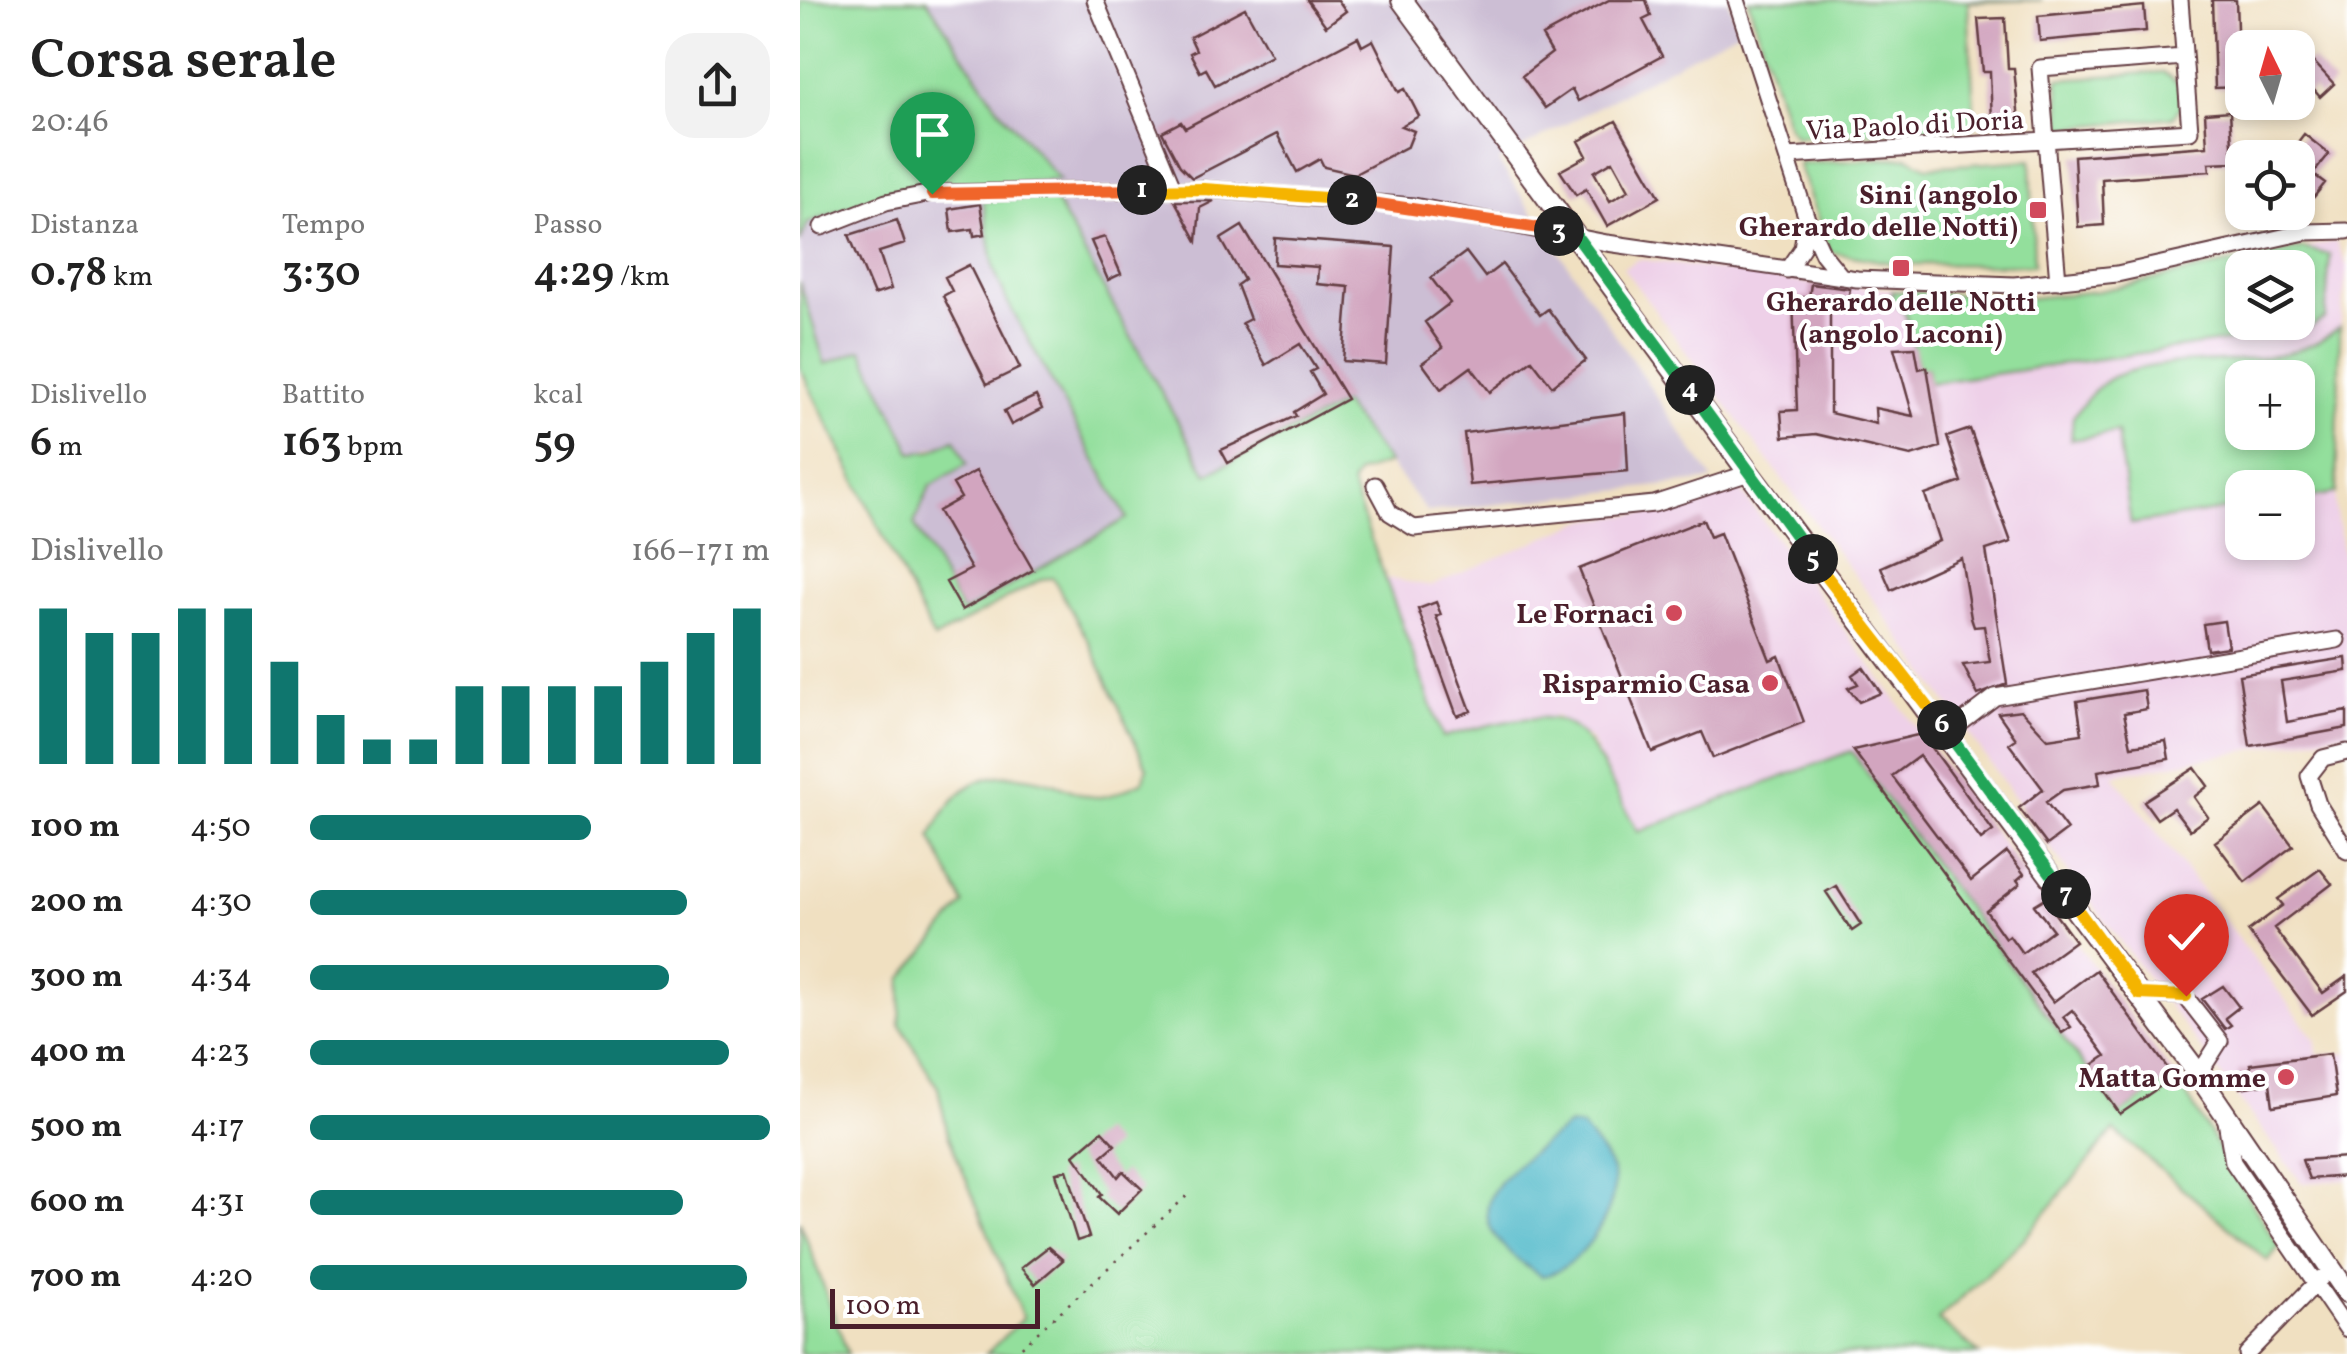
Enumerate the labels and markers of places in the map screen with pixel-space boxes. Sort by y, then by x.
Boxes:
pin [890,92,975,195]
pin: 1 [1117,165,1167,215]
pin: 2 [1327,175,1377,225]
place label: Sini (angolo Gherardo delle Notti) [1739,177,2018,248]
marker: Sini (angolo Gherardo delle Notti) [2027,199,2049,221]
pin: 3 [1534,206,1584,256]
marker: Gherardo delle Notti (angolo Laconi) [1890,257,1912,279]
place label: Gherardo delle Notti (angolo Laconi) [1766,284,2036,355]
pin: 4 [1665,365,1715,415]
pin: 5 [1788,534,1838,584]
place label: Le Fornaci [1516,596,1654,635]
marker: Le Fornaci [1663,602,1685,624]
place label: Risparmio Casa [1542,666,1750,705]
marker: Risparmio Casa [1759,672,1781,694]
pin: 6 [1917,700,1967,750]
pin: 7 [2041,869,2091,919]
pin [2144,894,2229,997]
place label: Matta Gomme [2078,1060,2266,1099]
marker: Matta Gomme [2275,1066,2297,1088]

